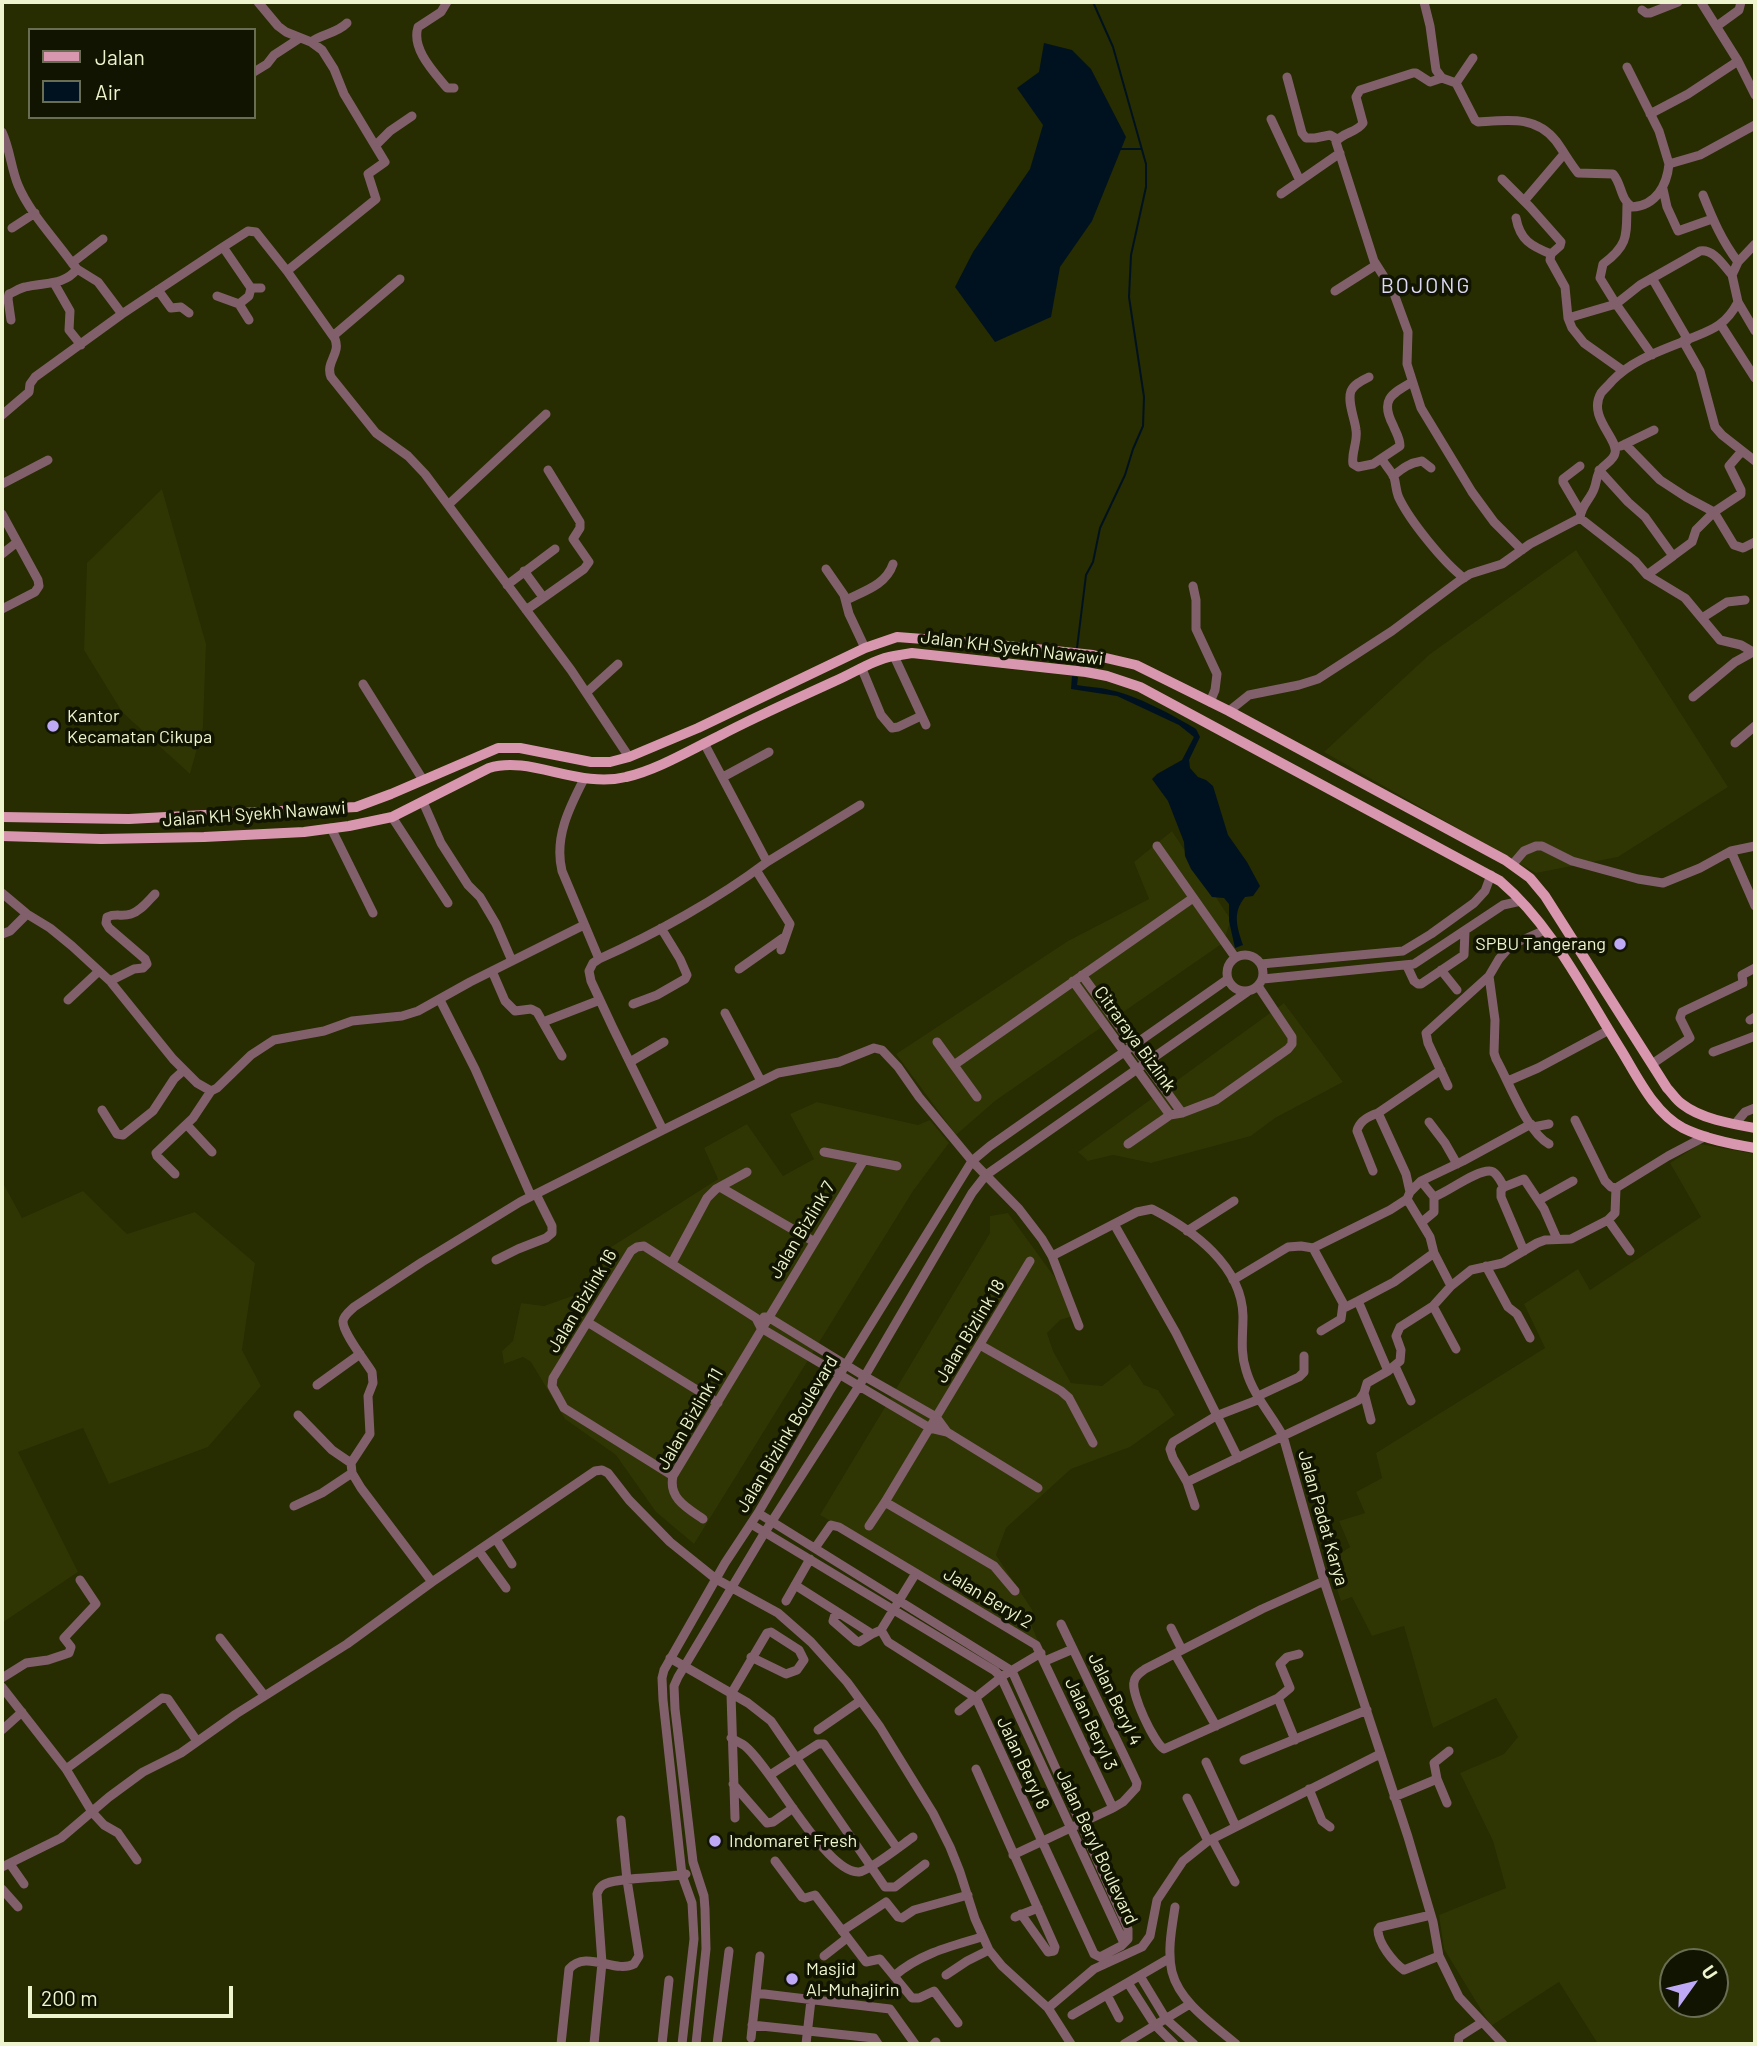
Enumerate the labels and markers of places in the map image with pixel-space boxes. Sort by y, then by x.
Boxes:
place label: Kantor Kecamatan Cikupa [67,705,212,748]
marker: Kantor Kecamatan Cikupa [45,718,61,734]
place label: SPBU Tangerang [1475,933,1606,955]
marker: SPBU Tangerang [1612,936,1628,952]
place label: Indomaret Fresh [729,1830,857,1852]
marker: Indomaret Fresh [707,1833,723,1849]
place label: Masjid Al-Muhajirin [806,1958,899,2000]
marker: Masjid Al-Muhajirin [784,1971,800,1987]

